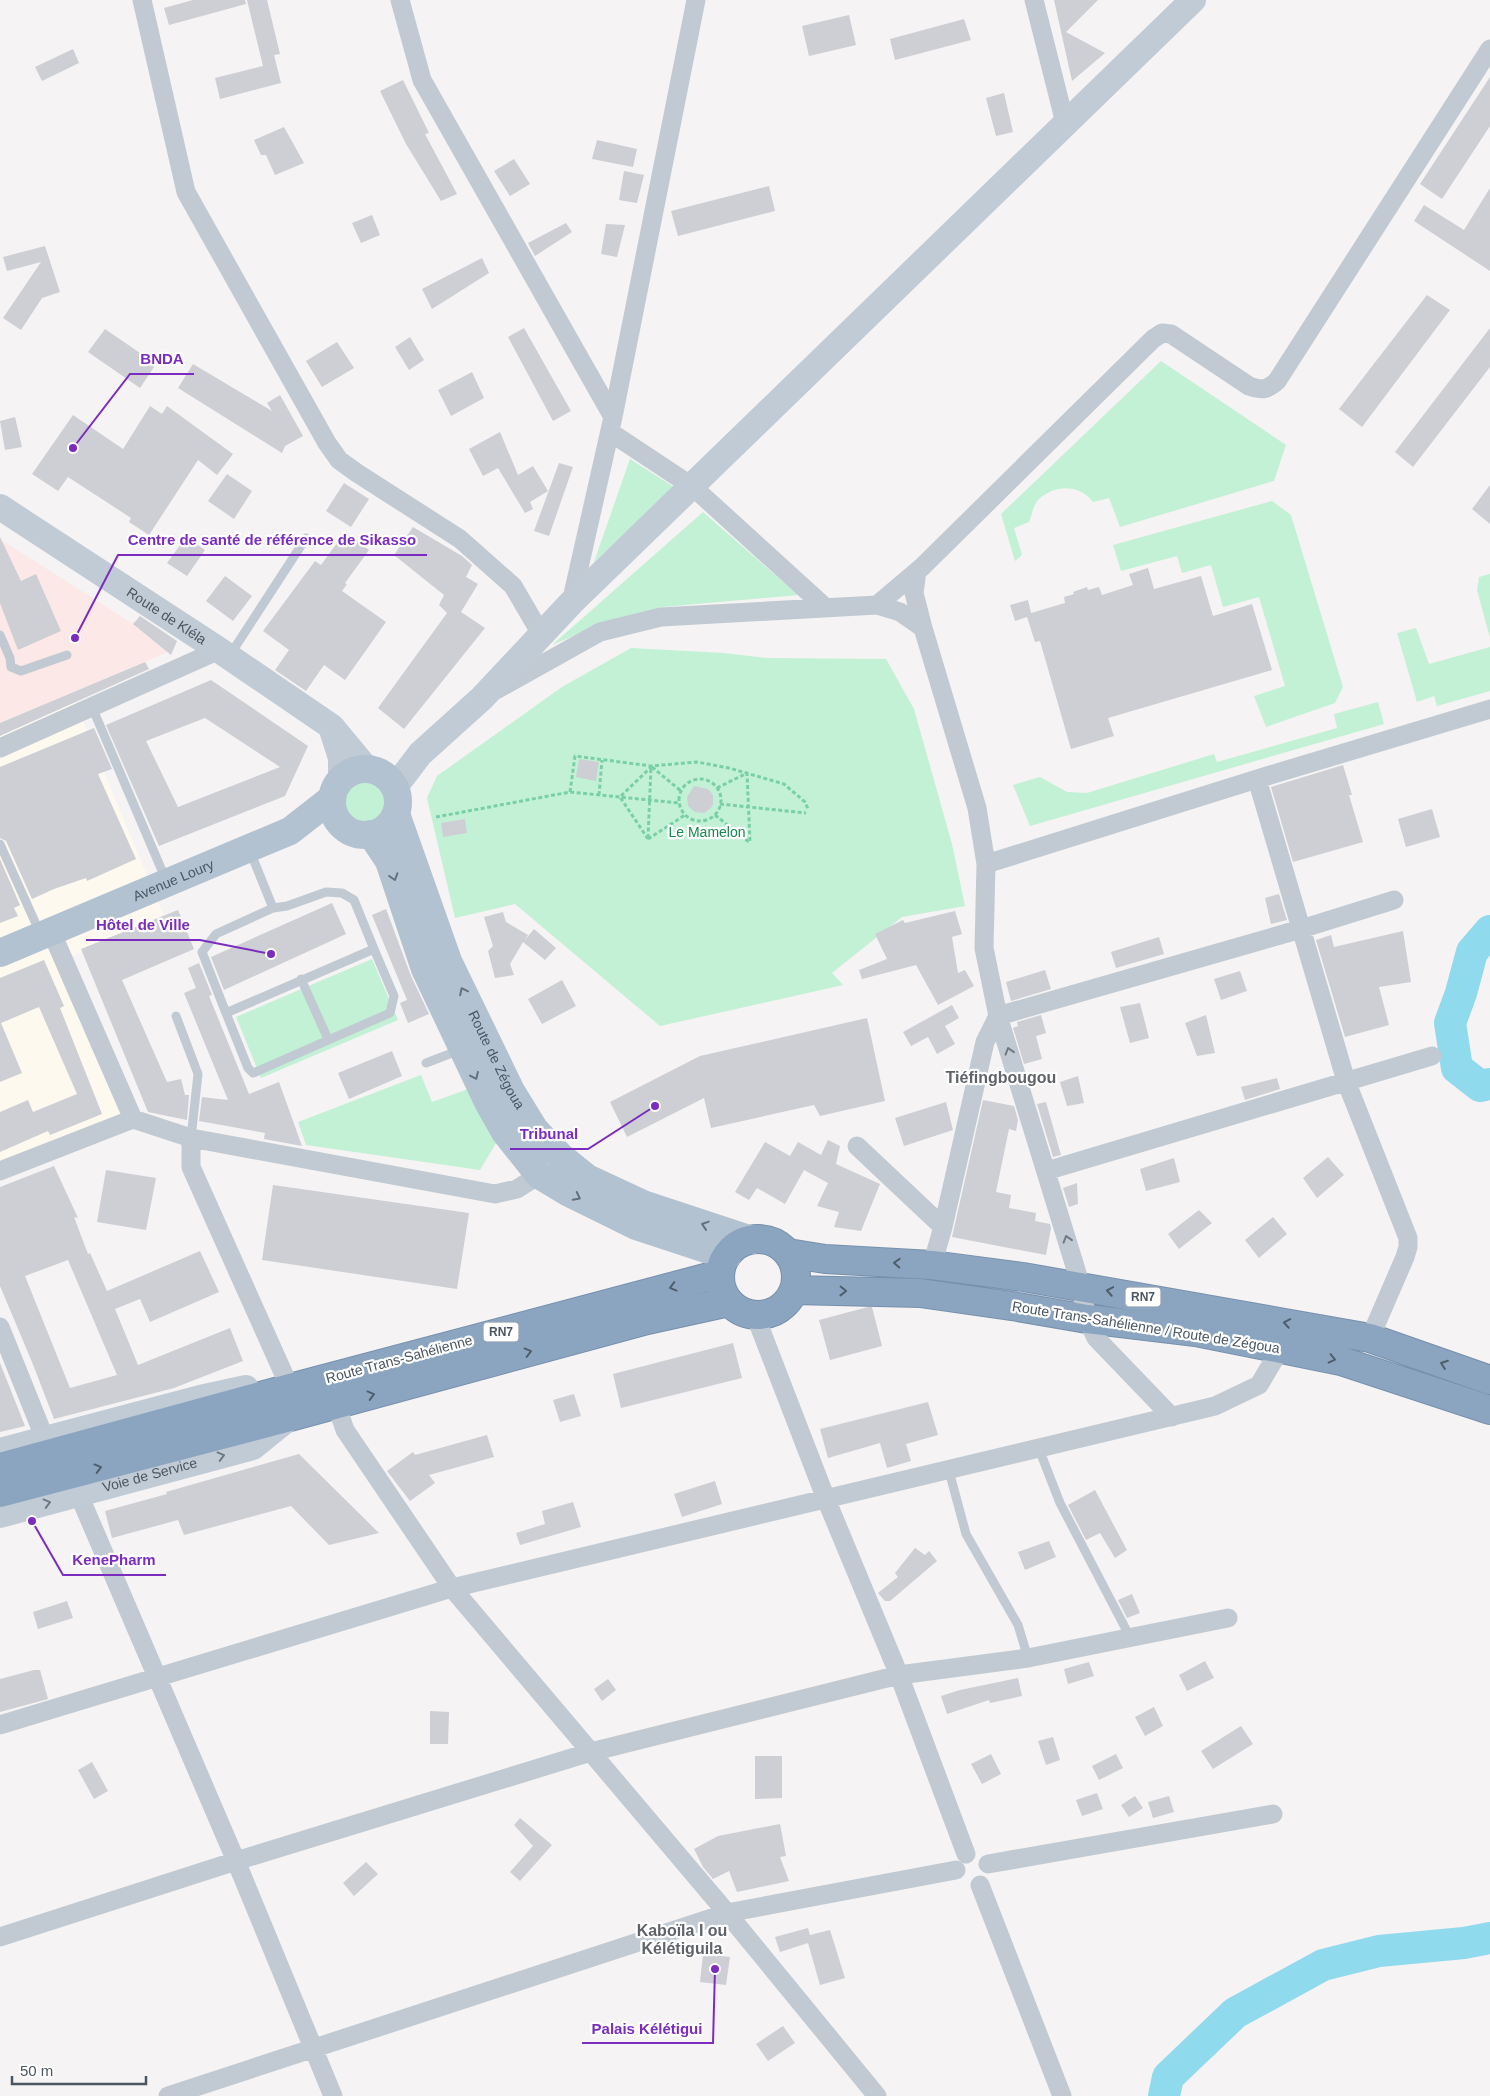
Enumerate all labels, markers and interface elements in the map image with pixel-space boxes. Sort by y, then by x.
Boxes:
callout: BNDA [130,344,194,374]
text: BNDA [140,350,184,367]
callout: Centre de santé de référence de Sikasso [118,525,427,555]
text: Centre de santé de référence de Sikasso [128,531,416,548]
street label: Route de Kléla [124,584,210,648]
park label: Le Mamelon [668,824,746,840]
street label: Avenue Loury [130,856,216,904]
one-way arrow [389,872,399,880]
callout: Hôtel de Ville [86,910,200,940]
text: Hôtel de Ville [96,916,190,933]
one-way arrow [459,988,469,997]
street label: Route de Zégoua [465,1008,528,1112]
one-way arrow [1005,1047,1015,1055]
district label: Tiéfingbougou [946,1069,1056,1086]
one-way arrow [469,1071,479,1080]
callout: Tribunal [510,1119,588,1149]
text: Tribunal [520,1125,578,1142]
one-way arrow [572,1191,581,1201]
one-way arrow [702,1221,710,1231]
one-way arrow [1062,1236,1072,1244]
one-way arrow [893,1258,900,1268]
one-way arrow [670,1281,678,1291]
one-way arrow [840,1286,847,1296]
one-way arrow [1106,1287,1115,1297]
road number: RN7 [1126,1288,1160,1306]
street label: Route Trans-Sahélienne / Route de Zégoua [1011,1298,1281,1356]
one-way arrow [1283,1319,1292,1329]
road number: RN7 [484,1322,518,1341]
street label: Route Trans-Sahélienne [324,1332,474,1386]
one-way arrow [523,1347,532,1358]
one-way arrow [1328,1353,1337,1364]
one-way arrow [1440,1360,1449,1370]
one-way arrow [366,1390,375,1401]
one-way arrow [216,1451,224,1461]
street label: Voie de Service [101,1454,199,1495]
one-way arrow [93,1463,101,1473]
one-way arrow [43,1498,52,1509]
callout: KenePharm [63,1545,166,1575]
text: KenePharm [72,1551,156,1568]
district label: Kaboïla I ou Kélétiguila [637,1922,727,1957]
callout: Palais Kélétigui [582,2013,713,2043]
text: Palais Kélétigui [592,2020,702,2037]
scale bar [12,2054,146,2086]
text: 50 m [20,2062,53,2079]

